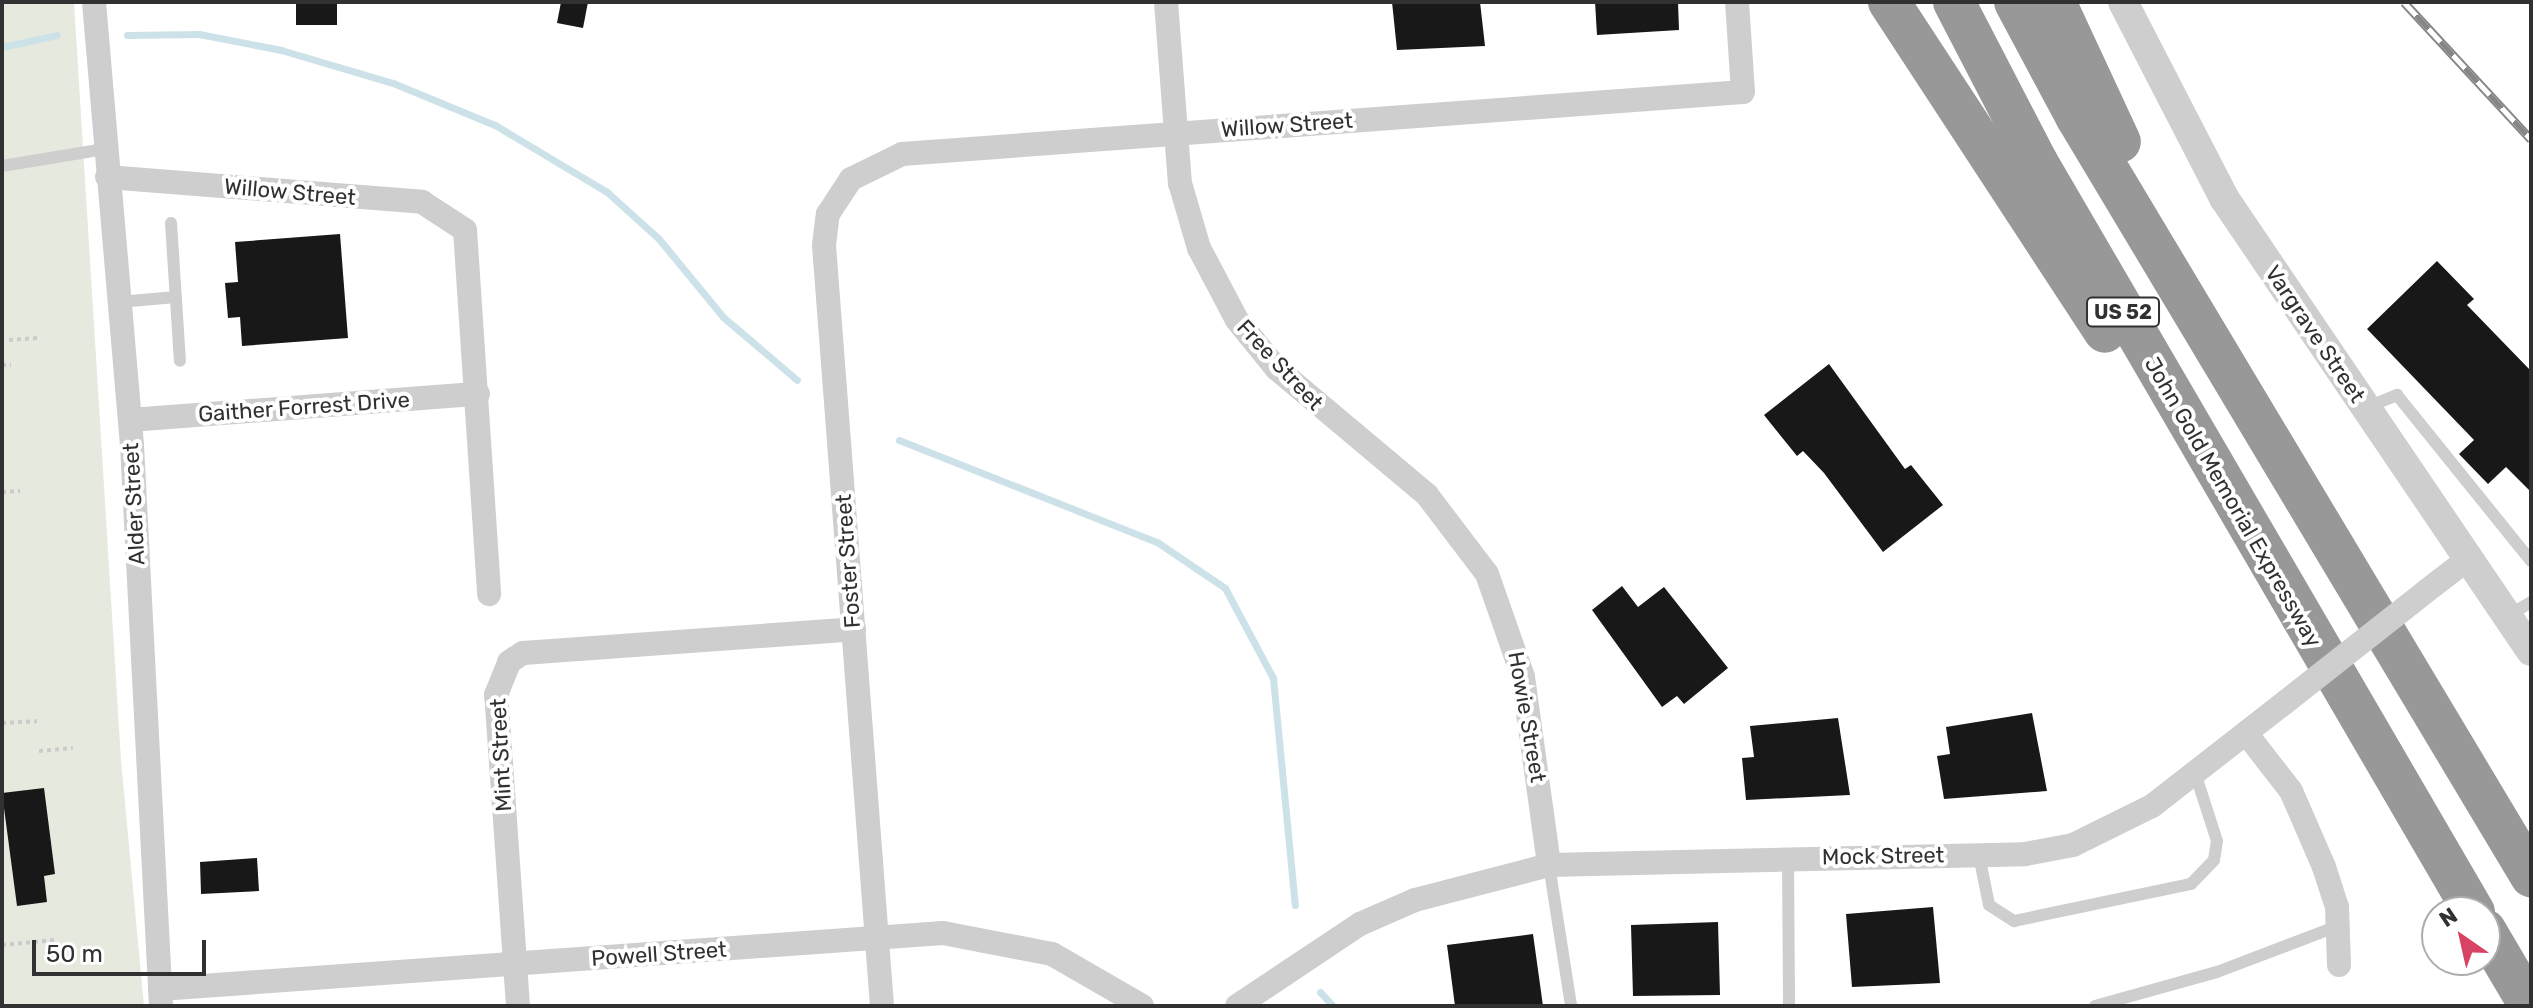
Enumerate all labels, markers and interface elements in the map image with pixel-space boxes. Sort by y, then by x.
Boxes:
street label: Willow Street [1220,107,1354,143]
street label: Willow Street [223,173,357,211]
street label: Vargrave Street [2259,260,2371,408]
road number: US 52 [2085,296,2161,328]
street label: Free Street [1231,314,1329,416]
street label: John Gold Memorial Expressway [2139,352,2327,652]
street label: Gaither Forrest Drive [197,386,411,428]
street label: Alder Street [118,442,150,566]
street label: Foster Street [830,493,866,629]
street label: Howie Street [1503,650,1551,784]
street label: Mint Street [485,698,517,812]
street label: Mock Street [1821,842,1945,870]
north arrow [2421,896,2501,976]
text: N [2434,902,2463,933]
scale bar [36,924,210,974]
street label: Powell Street [590,936,728,972]
text: 50 m [46,940,103,968]

